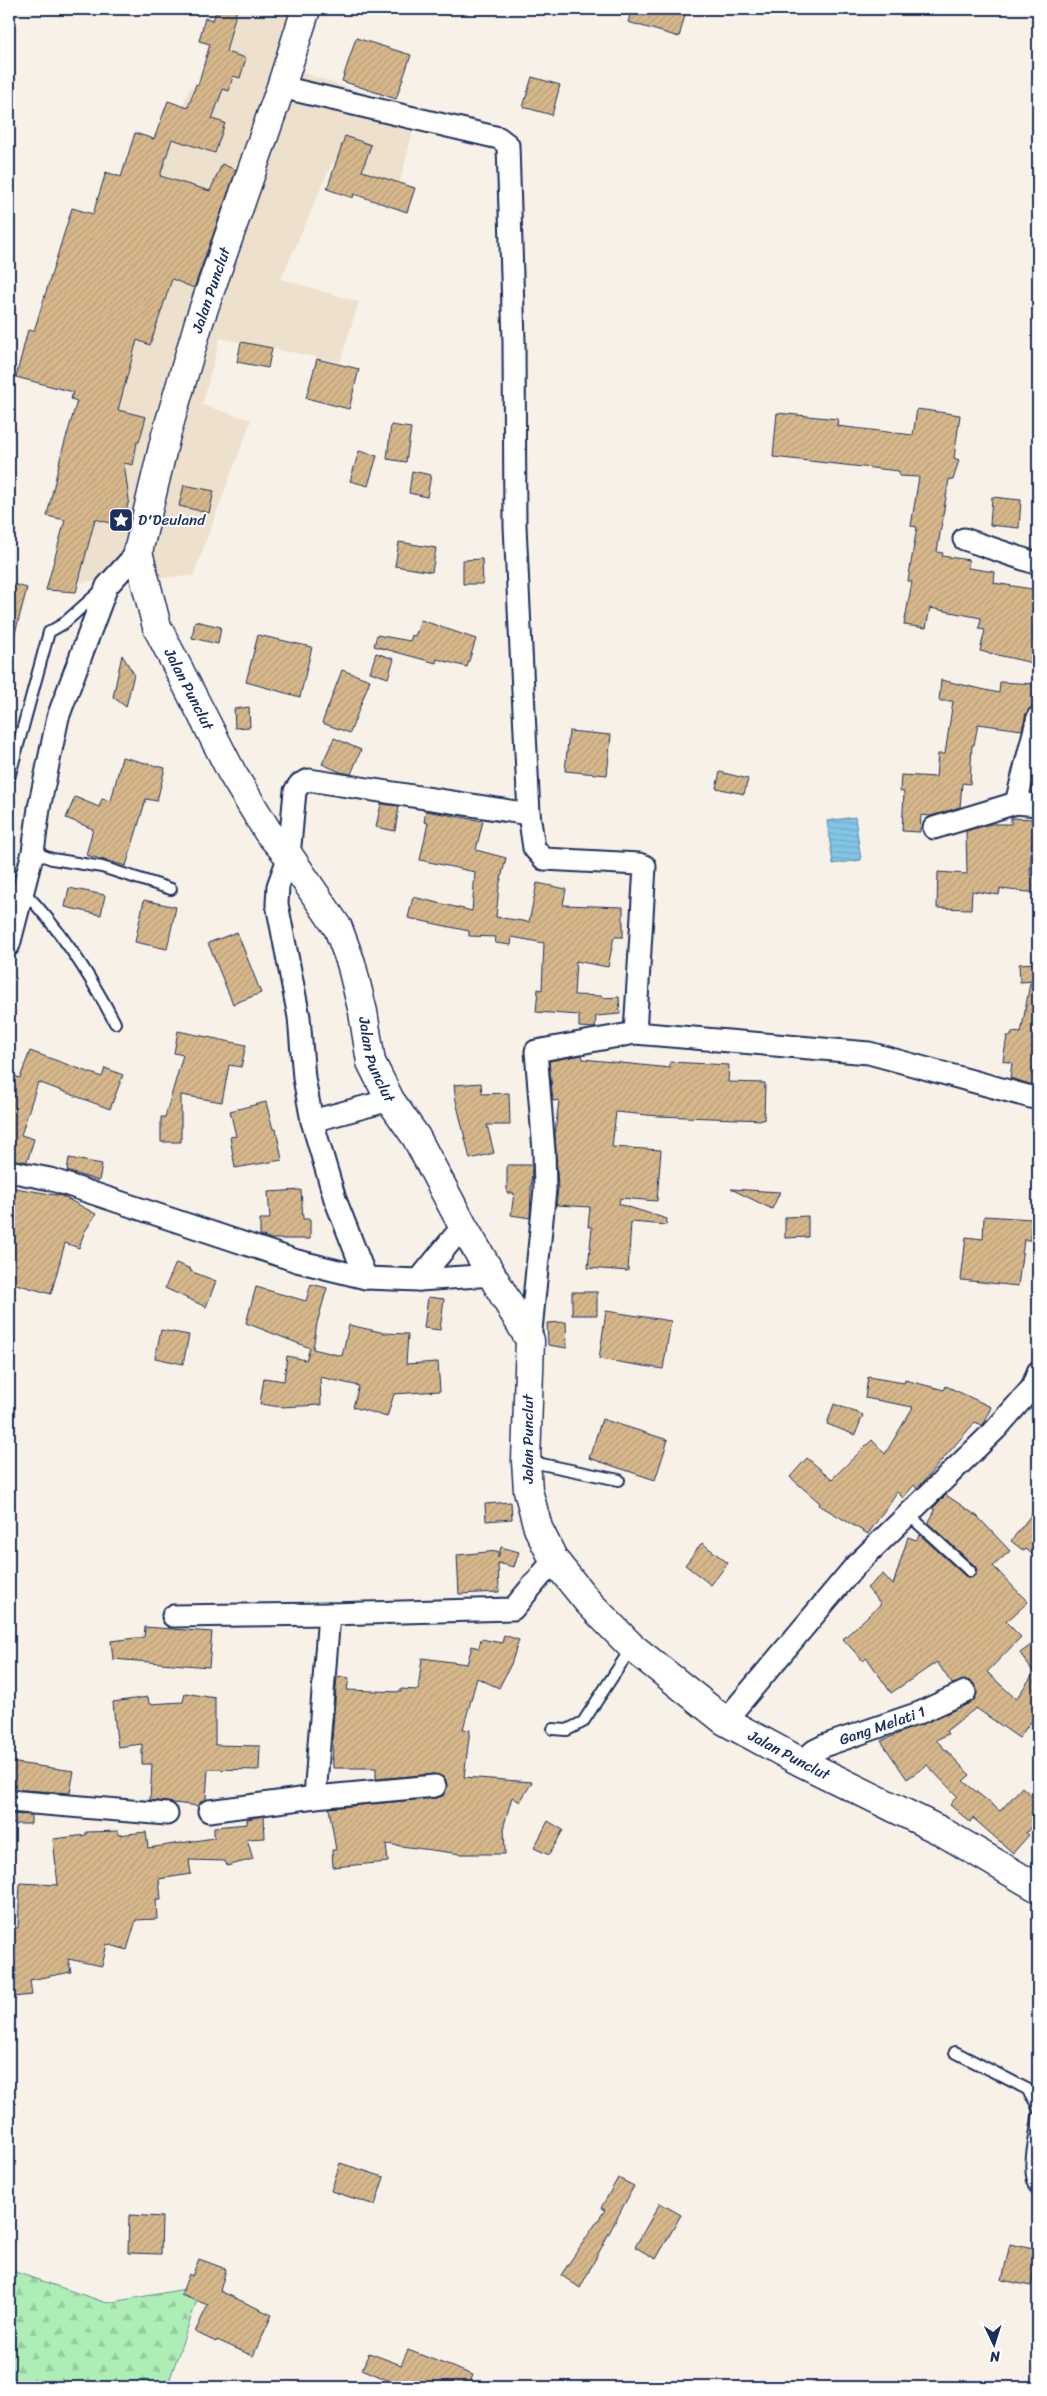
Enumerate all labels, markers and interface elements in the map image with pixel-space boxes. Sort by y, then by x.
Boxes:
street label: Jalan Punclut [184,243,238,337]
place icon: D'Deuland [108,507,134,533]
place label: D'Deuland [138,507,206,533]
street label: Jalan Punclut [156,643,221,736]
street label: Jalan Punclut [351,1014,403,1108]
street label: Jalan Punclut [515,1393,541,1485]
street label: Gang Melati 1 [836,1699,930,1753]
street label: Jalan Punclut [742,1722,835,1788]
north arrow [970,2318,1020,2368]
text: N [989,2344,1002,2369]

